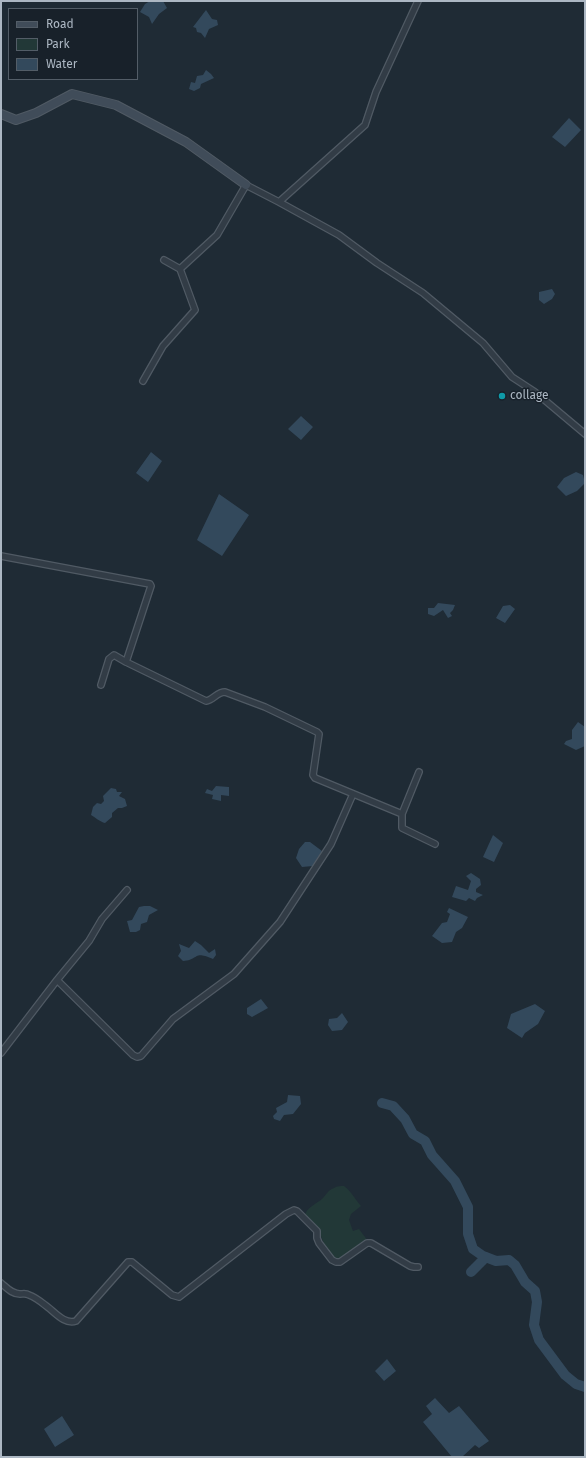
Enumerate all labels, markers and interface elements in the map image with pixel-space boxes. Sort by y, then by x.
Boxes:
legend [8,8,138,80]
text: Road [46,17,74,31]
text: Park [46,37,70,51]
text: Water [46,57,77,71]
place label: collage [510,389,548,403]
marker: collage [497,391,507,401]

